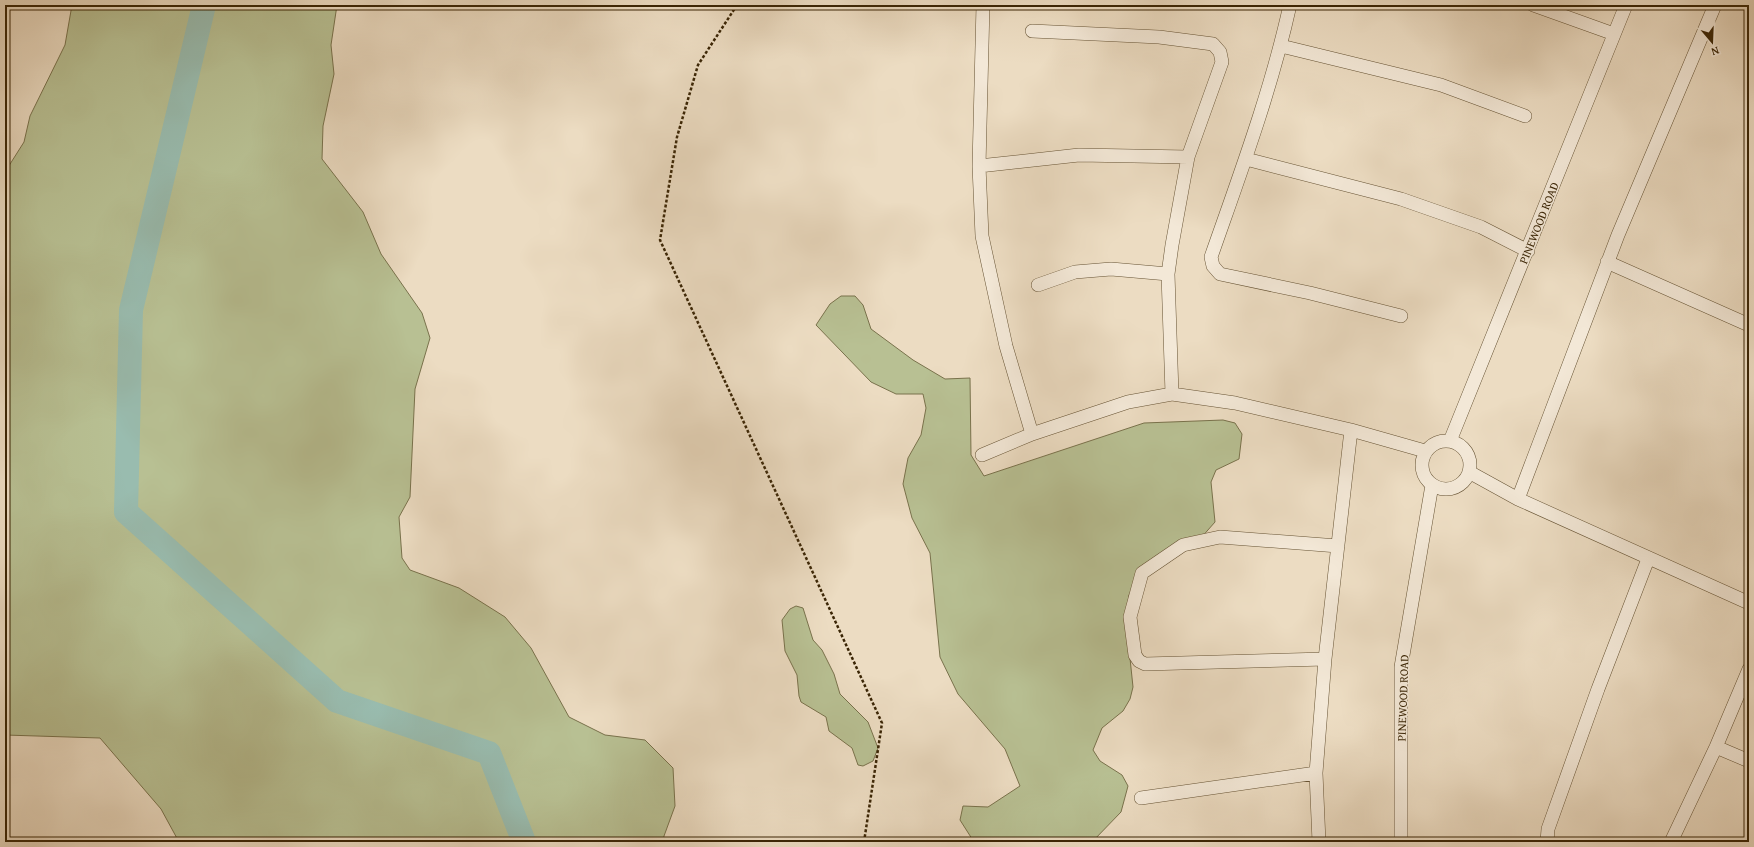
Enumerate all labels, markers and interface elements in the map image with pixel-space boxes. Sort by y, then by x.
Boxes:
north arrow [1692,22,1732,62]
text: N [1709,43,1721,60]
street label: PINEWOOD ROAD [1514,179,1563,266]
street label: PINEWOOD ROAD [1392,654,1413,742]

